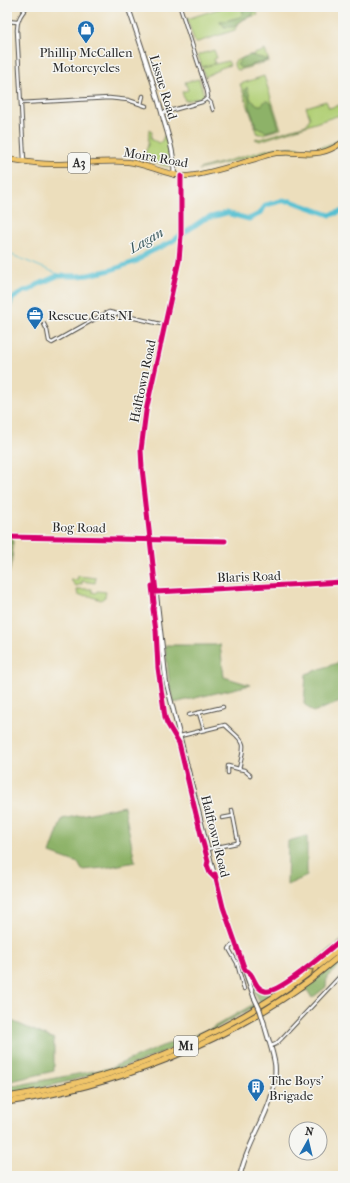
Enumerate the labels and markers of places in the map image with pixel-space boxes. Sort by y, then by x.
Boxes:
shop icon: Phillip McCallen Motorcycles [76,19,96,44]
place label: Phillip McCallen Motorcycles [39,45,133,75]
office icon: Rescue Cats NI [25,305,45,330]
place label: Rescue Cats NI [48,308,133,323]
place label: The Boys' Brigade [269,1073,324,1103]
building icon: The Boys' Brigade [246,1077,266,1102]

